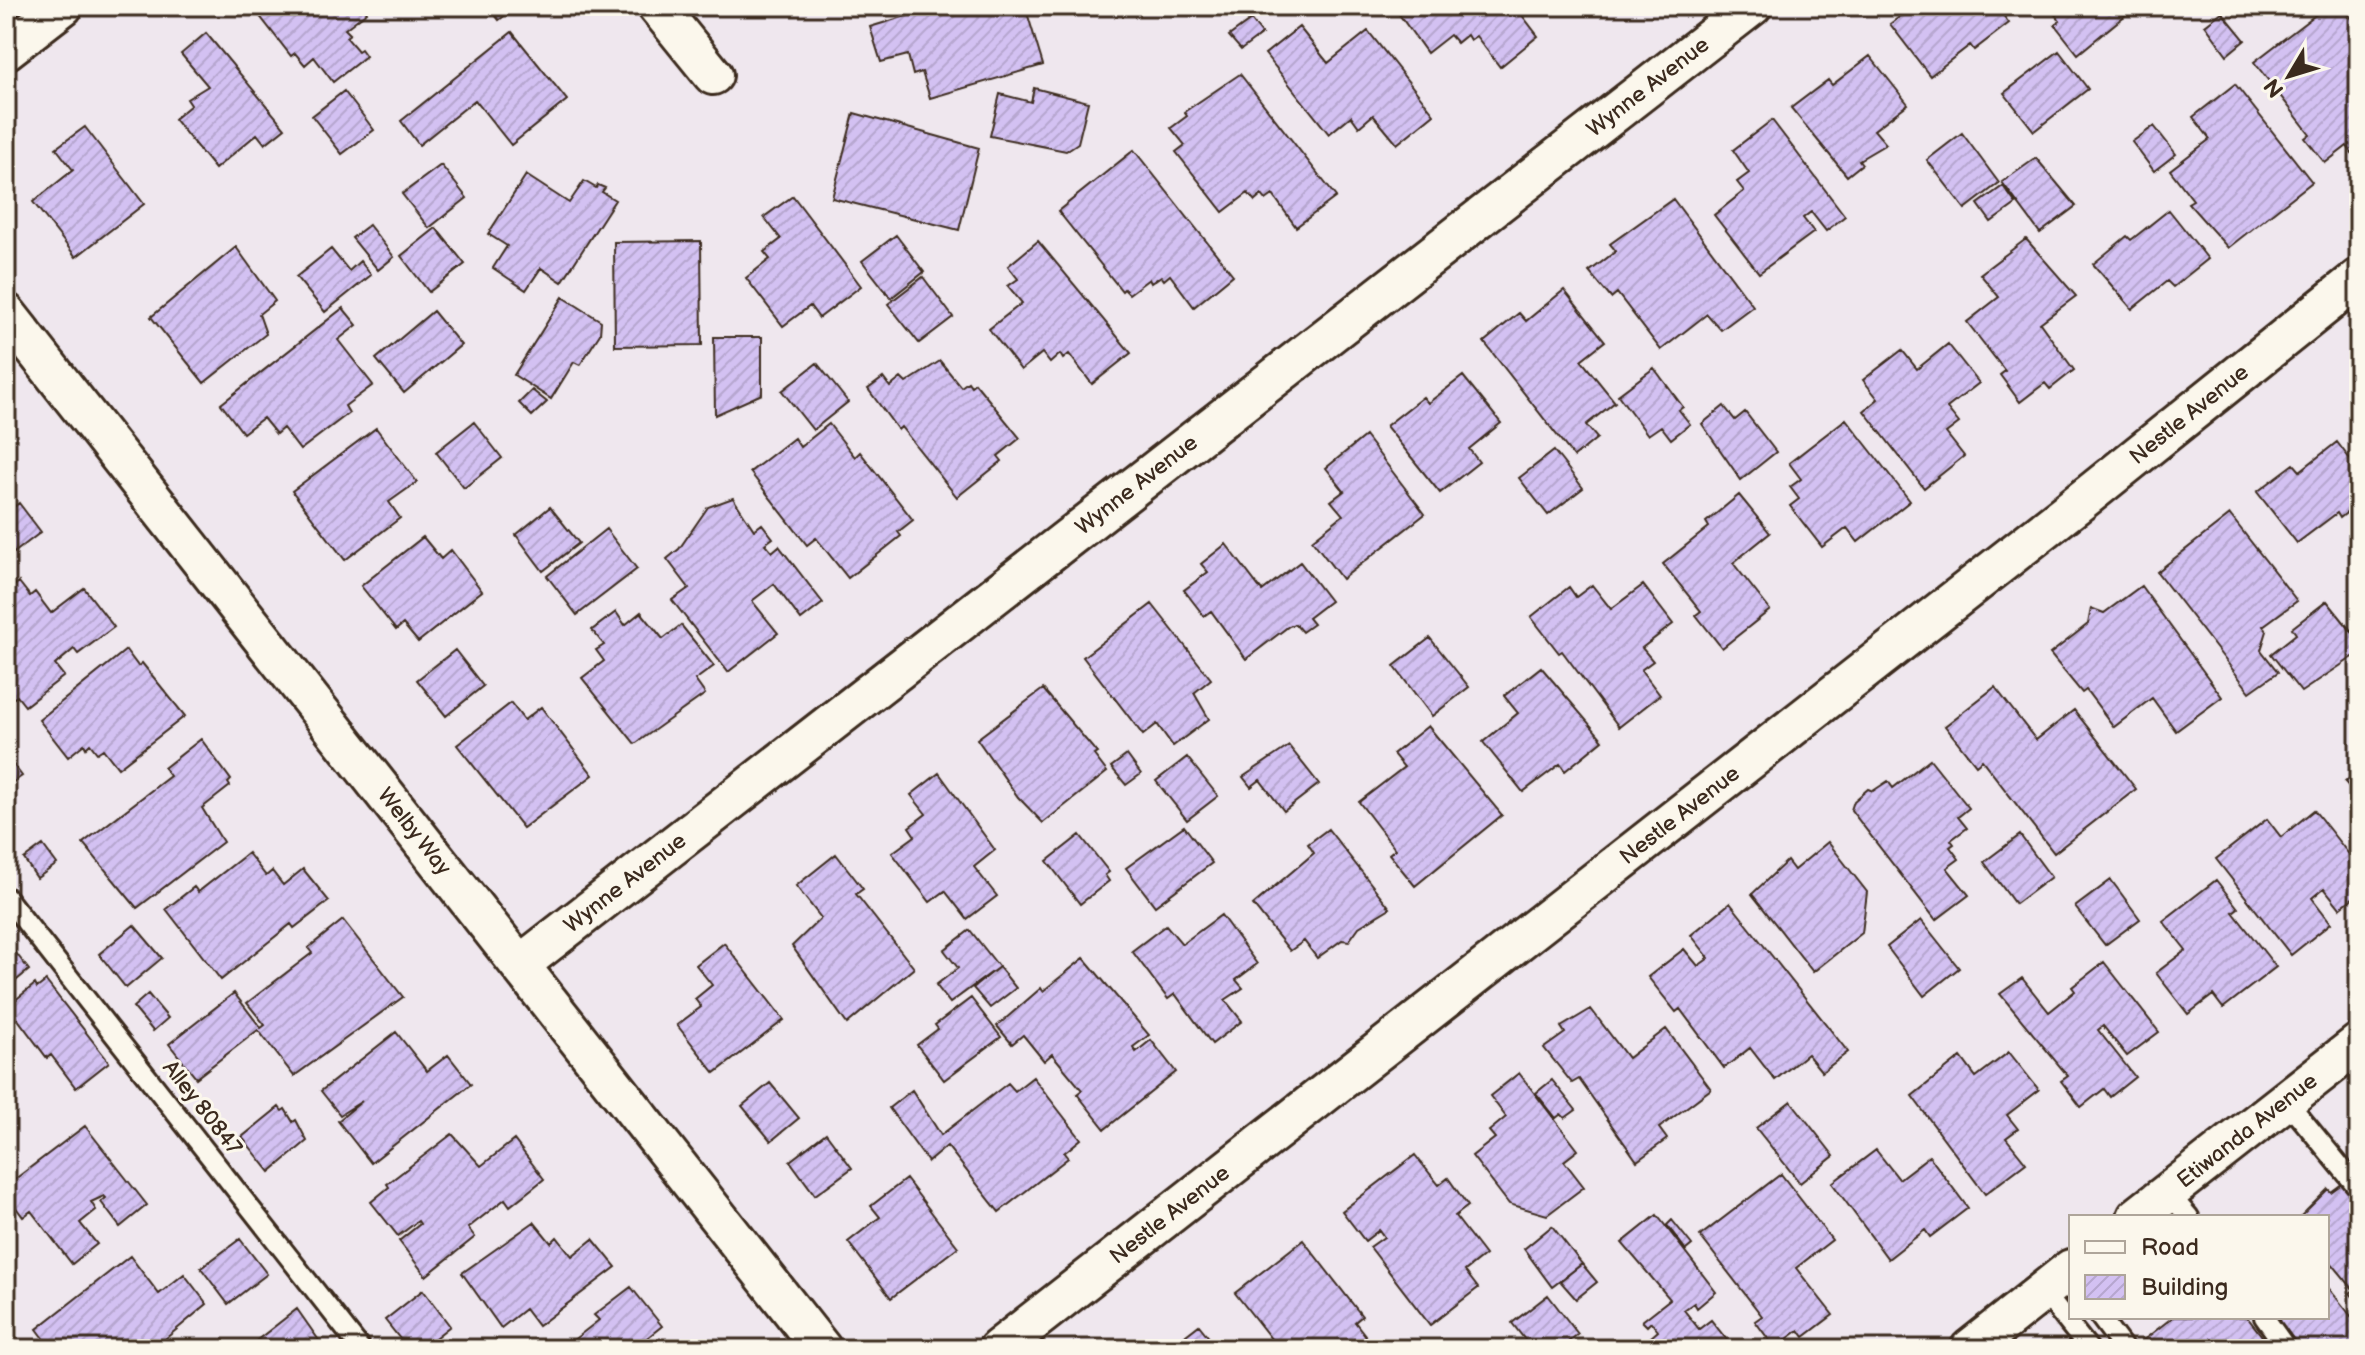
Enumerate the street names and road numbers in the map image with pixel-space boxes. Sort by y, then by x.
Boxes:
street label: Wynne Avenue [1581,31,1714,143]
street label: Nestle Avenue [2124,358,2254,470]
street label: Wynne Avenue [1070,429,1203,541]
street label: Nestle Avenue [1614,760,1745,870]
street label: Welby Way [372,782,457,881]
street label: Wynne Avenue [559,827,692,939]
street label: Alley 80847 [157,1055,248,1161]
street label: Etiwanda Avenue [2172,1067,2323,1194]
street label: Nestle Avenue [1104,1159,1235,1270]

